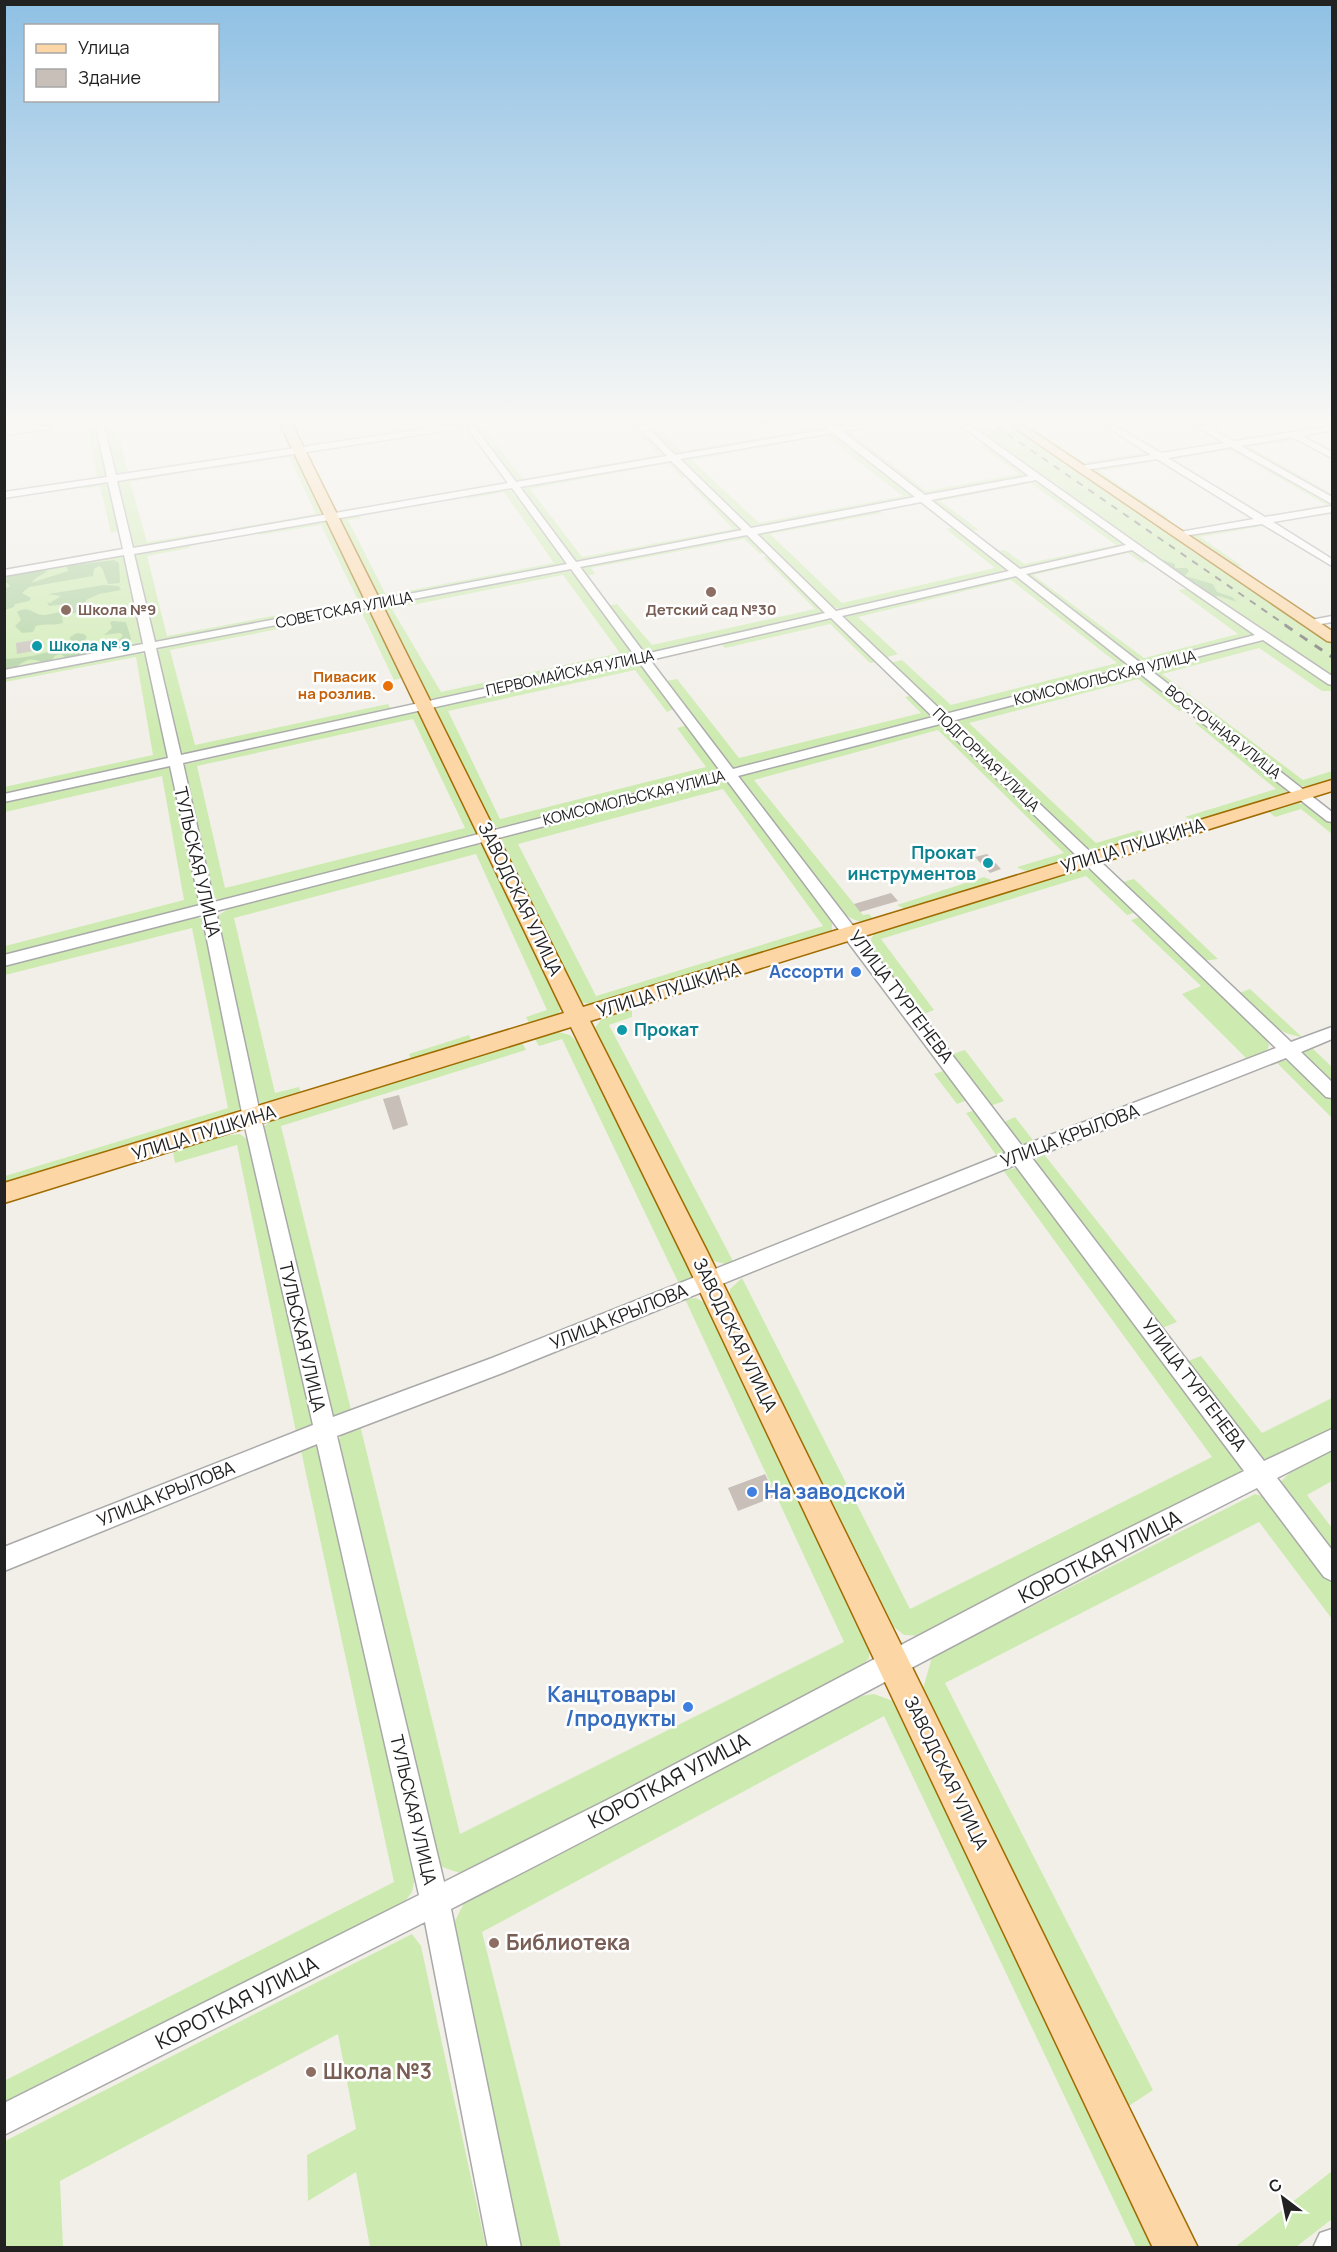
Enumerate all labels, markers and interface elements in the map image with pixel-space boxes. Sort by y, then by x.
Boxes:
legend [24,24,219,102]
text: Улица [78,35,130,59]
text: Здание [78,65,141,89]
marker: Детский сад №30 [704,585,718,599]
street label: СОВЕТСКАЯ УЛИЦА [274,586,415,633]
place label: Школа №9 [78,599,156,620]
place label: Детский сад №30 [645,599,777,620]
marker: Школа №9 [59,603,73,617]
place label: Школа № 9 [49,635,130,656]
marker: Школа № 9 [30,639,44,653]
street label: ПЕРВОМАЙСКАЯ УЛИЦА [484,644,656,701]
street label: КОМСОМОЛЬСКАЯ УЛИЦА [1012,645,1199,710]
place label: Пивасик на розлив. [298,666,377,704]
marker: Пивасик на розлив. [381,679,395,693]
street label: ВОСТОЧНАЯ УЛИЦА [1161,680,1286,784]
street label: ПОДГОРНАЯ УЛИЦА [928,703,1045,817]
street label: КОМСОМОЛЬСКАЯ УЛИЦА [541,765,728,830]
street label: ТУЛЬСКАЯ УЛИЦА [169,784,227,940]
street label: УЛИЦА ПУШКИНА [1058,812,1208,878]
street label: ЗАВОДСКАЯ УЛИЦА [473,818,569,980]
place label: Прокат инструментов [848,840,976,885]
marker: Прокат инструментов [981,856,995,870]
street label: УЛИЦА ТУРГЕНЕВА [844,925,960,1068]
street label: УЛИЦА ПУШКИНА [594,956,744,1022]
place label: Ассорти [769,959,844,983]
marker: Ассорти [849,965,863,979]
place label: Прокат [634,1017,699,1041]
marker: Прокат [615,1023,629,1037]
street label: УЛИЦА КРЫЛОВА [997,1097,1143,1173]
street label: УЛИЦА ПУШКИНА [129,1099,279,1165]
street label: ЗАВОДСКАЯ УЛИЦА [688,1254,784,1416]
street label: ТУЛЬСКАЯ УЛИЦА [274,1259,332,1415]
street label: УЛИЦА КРЫЛОВА [546,1277,692,1355]
street label: УЛИЦА ТУРГЕНЕВА [1137,1313,1253,1456]
street label: УЛИЦА КРЫЛОВА [93,1454,239,1532]
place label: На заводской [764,1477,905,1505]
marker: На заводской [745,1485,759,1499]
street label: КОРОТКАЯ УЛИЦА [1013,1503,1186,1609]
place label: Канцтовары /продукты [547,1680,676,1732]
street label: ЗАВОДСКАЯ УЛИЦА [899,1692,995,1854]
marker: Канцтовары /продукты [681,1700,695,1714]
street label: КОРОТКАЯ УЛИЦА [583,1726,754,1835]
street label: ТУЛЬСКАЯ УЛИЦА [385,1732,443,1888]
place label: Библиотека [506,1928,630,1956]
marker: Библиотека [487,1936,501,1950]
street label: КОРОТКАЯ УЛИЦА [150,1949,323,2055]
place label: Школа №3 [323,2057,432,2085]
marker: Школа №3 [304,2065,318,2079]
north arrow [1253,2168,1313,2228]
text: С [1264,2173,1286,2198]

